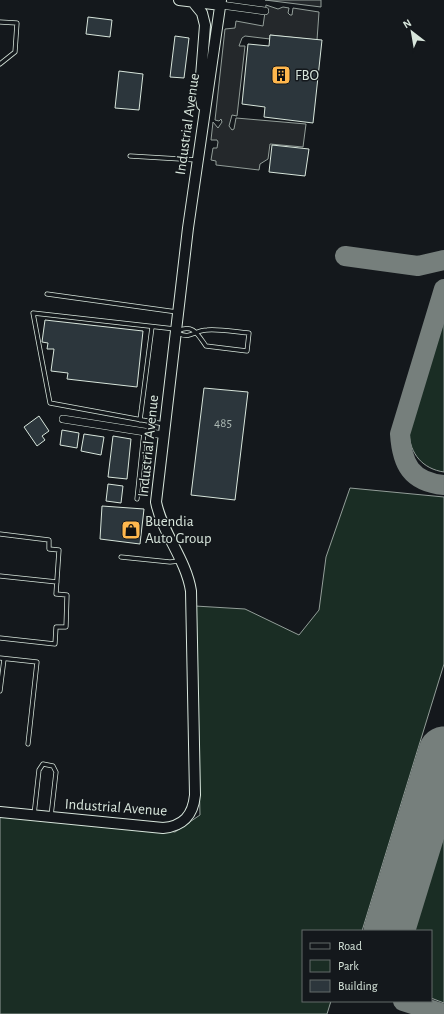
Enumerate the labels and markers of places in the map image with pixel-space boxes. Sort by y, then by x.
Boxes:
building icon: FBO [270,64,292,86]
place label: FBO [295,68,319,83]
place label: Buendia Auto Group [145,514,212,546]
shop icon: Buendia Auto Group [120,519,142,541]

